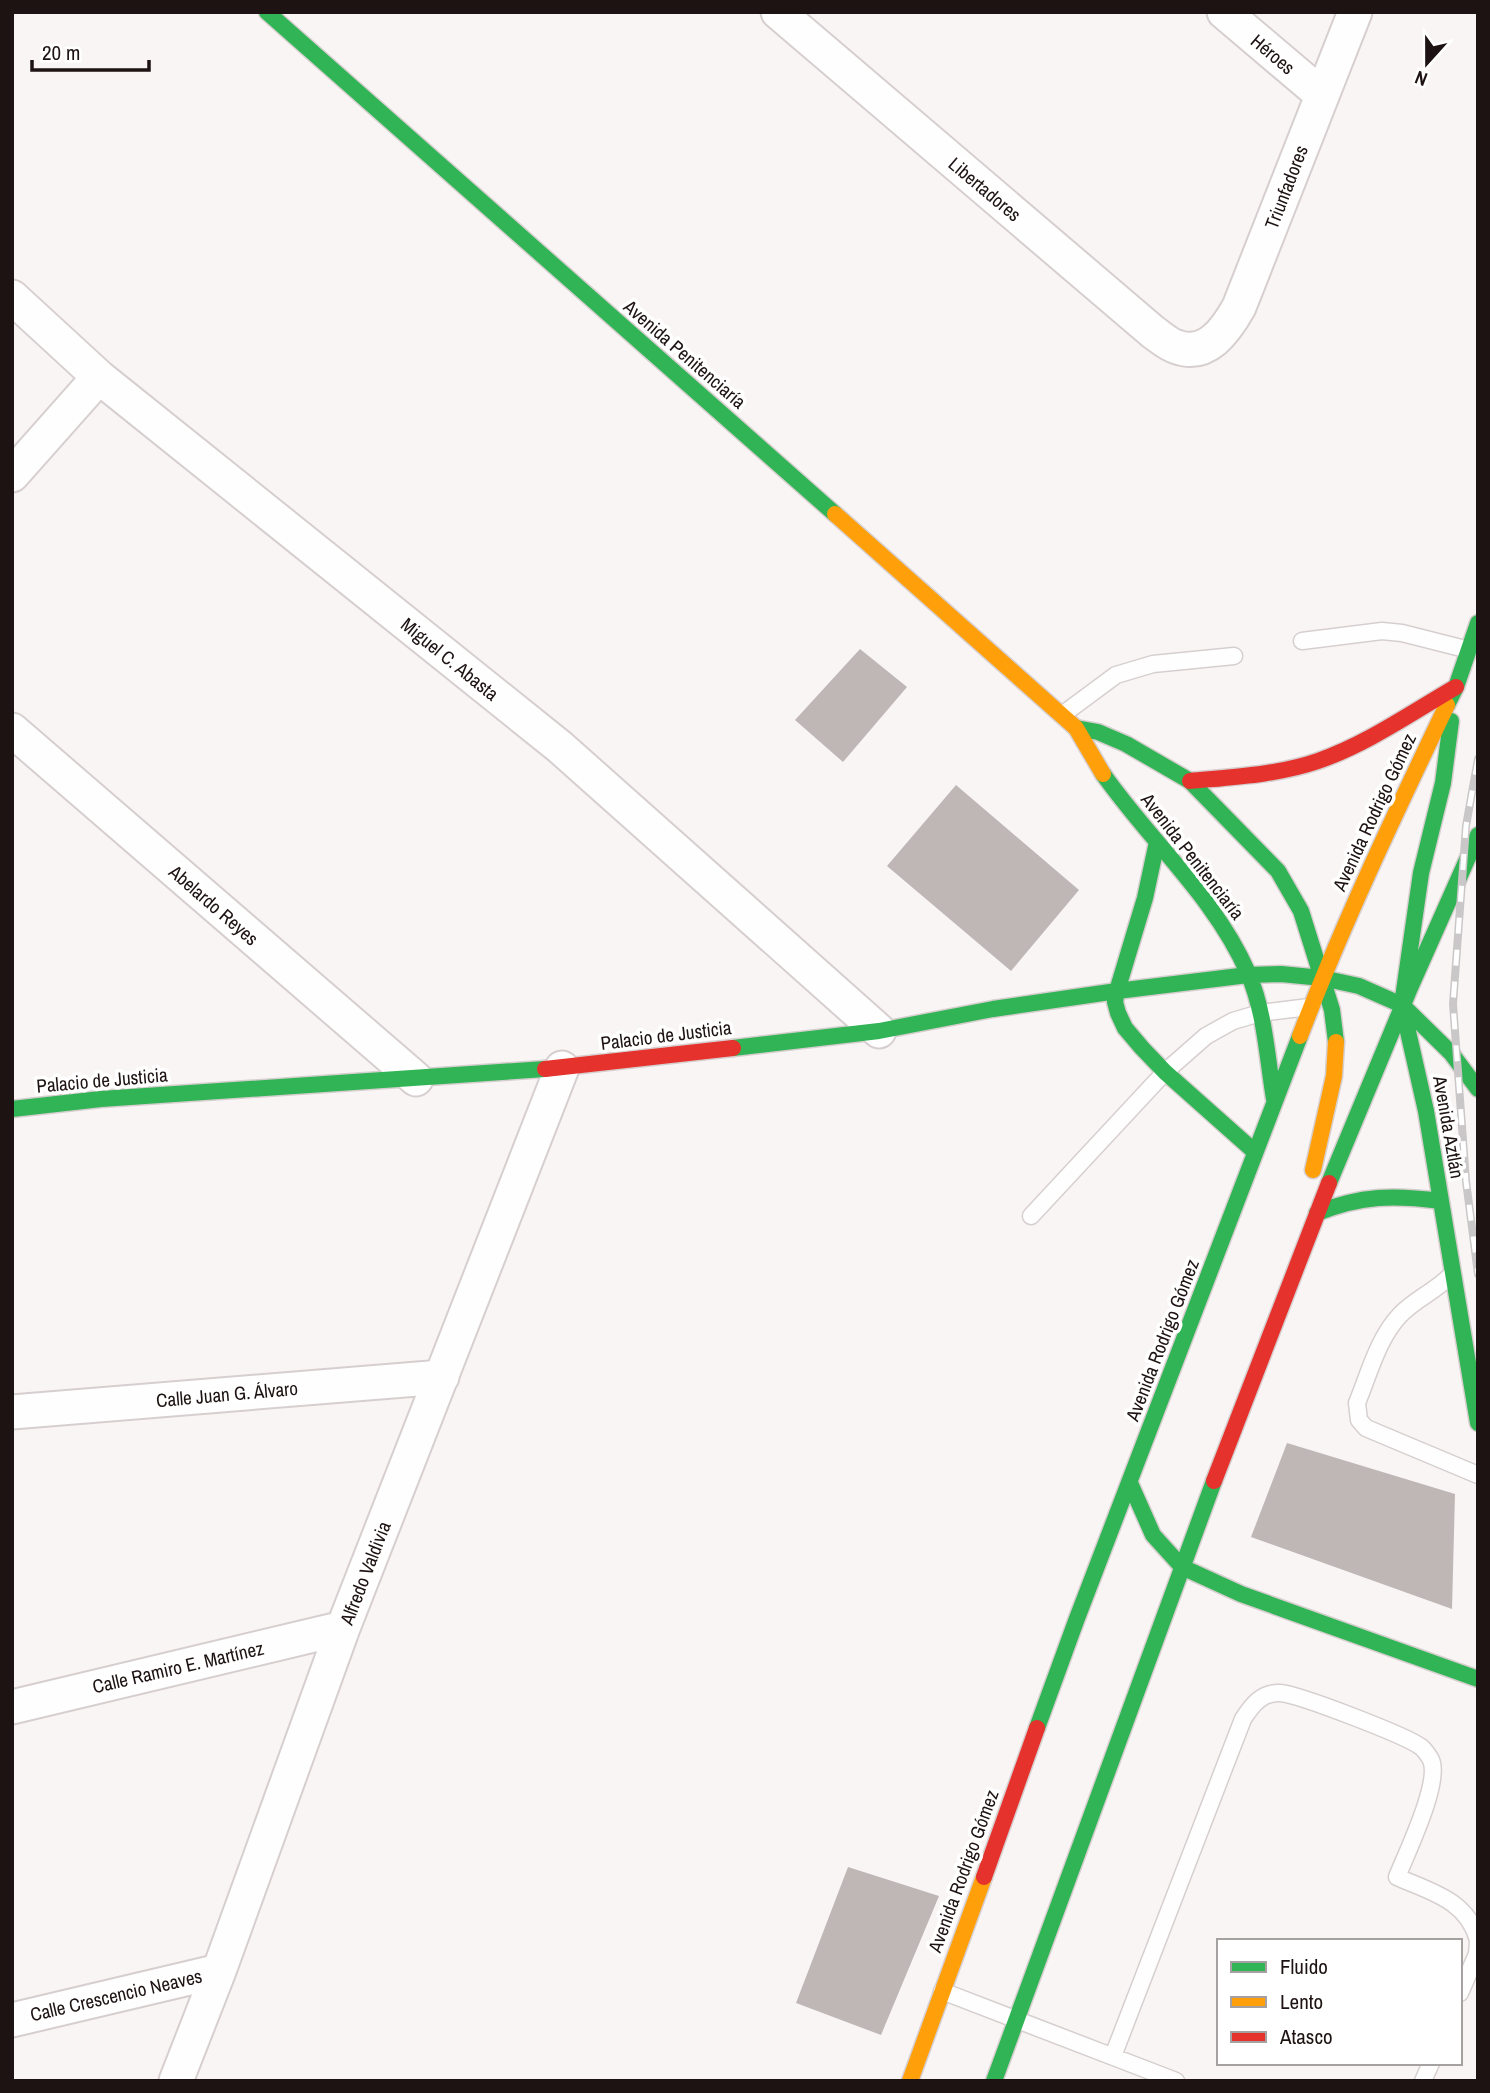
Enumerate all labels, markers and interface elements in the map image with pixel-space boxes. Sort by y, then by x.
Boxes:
scale bar [32,28,149,72]
street label: Héroes [1245,28,1301,80]
north arrow [1392,28,1462,98]
text: 20 m [42,38,80,67]
text: N [1411,65,1431,93]
street label: Triunfadores [1258,141,1314,233]
street label: Libertadores [943,151,1027,227]
street label: Avenida Penitenciaría [618,293,752,415]
street label: Miguel C. Abasta [396,612,505,707]
street label: Avenida Rodrigo Gómez [1326,729,1422,896]
street label: Avenida Penitenciaría [1135,787,1251,925]
street label: Abelardo Reyes [163,858,265,951]
street label: Palacio de Justicia [599,1014,733,1056]
street label: Palacio de Justicia [35,1061,169,1099]
street label: Avenida Aztlán [1427,1073,1471,1180]
street label: Avenida Rodrigo Gómez [1119,1255,1205,1426]
street label: Calle Juan G. Álvaro [155,1375,299,1413]
street label: Alfredo Valdivia [333,1517,397,1629]
street label: Calle Ramiro E. Martínez [90,1635,266,1699]
street label: Avenida Rodrigo Gómez [921,1786,1005,1957]
legend [1217,1939,1462,2065]
text: Fluido [1280,1952,1328,1981]
street label: Calle Crescencio Neaves [27,1963,205,2027]
text: Lento [1280,1987,1323,2016]
text: Atasco [1279,2022,1333,2051]

